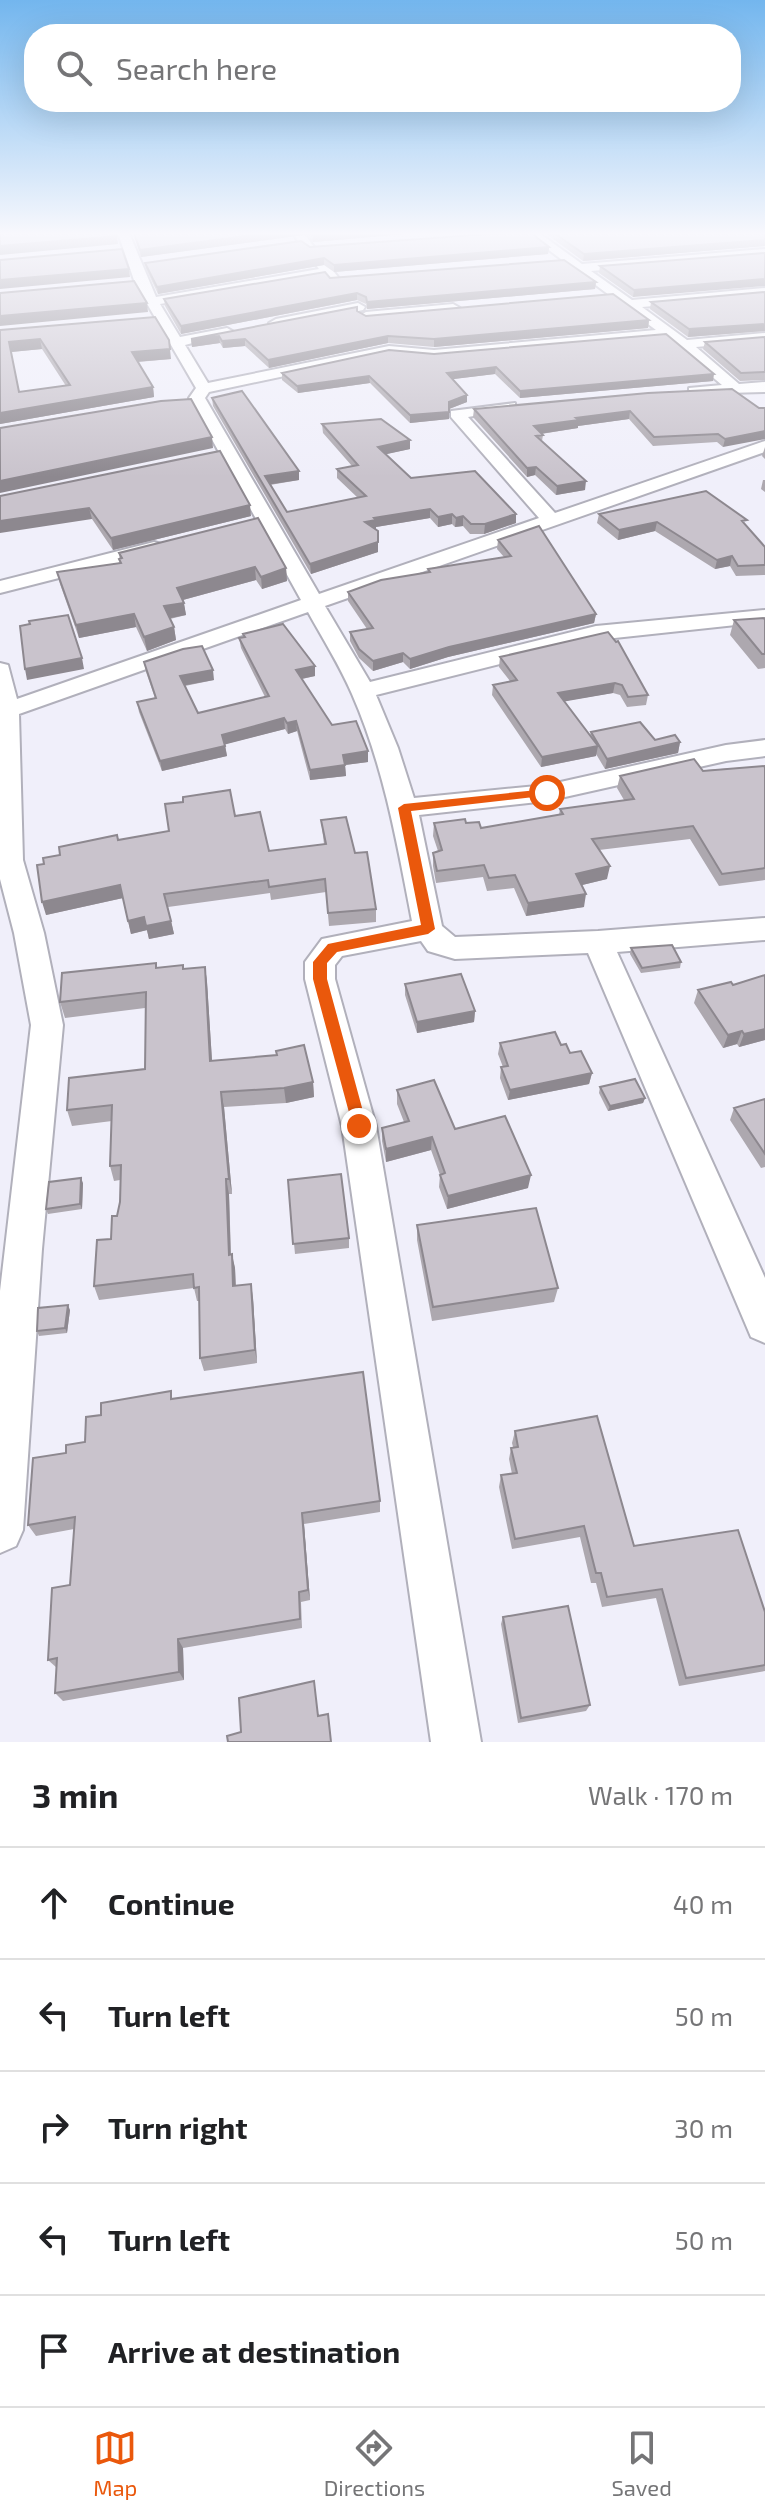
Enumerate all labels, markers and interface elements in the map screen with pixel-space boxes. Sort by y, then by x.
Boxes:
search box [24,24,741,112]
icon: search [52,46,96,90]
text: Search here [116,50,277,86]
route start [529,775,565,811]
route end [341,1108,377,1144]
text: 3 min [32,1774,118,1815]
text: Walk · 170 m [588,1779,733,1810]
icon: ahead [32,1881,76,1925]
text: Continue [108,1885,235,1921]
text: 40 m [673,1888,733,1919]
icon: left [32,1993,76,2037]
text: Turn left [108,1997,230,2033]
text: 50 m [675,2000,733,2031]
icon: right [32,2105,76,2149]
text: Turn right [108,2109,248,2145]
text: 30 m [674,2112,733,2143]
icon: left [32,2217,76,2261]
text: Turn left [108,2221,230,2257]
text: 50 m [675,2224,733,2255]
icon: arrive [32,2329,76,2373]
text: Arrive at destination [108,2333,400,2369]
tab: Map [93,2426,137,2500]
tab: Directions [324,2426,425,2500]
tab: Saved [611,2426,672,2500]

